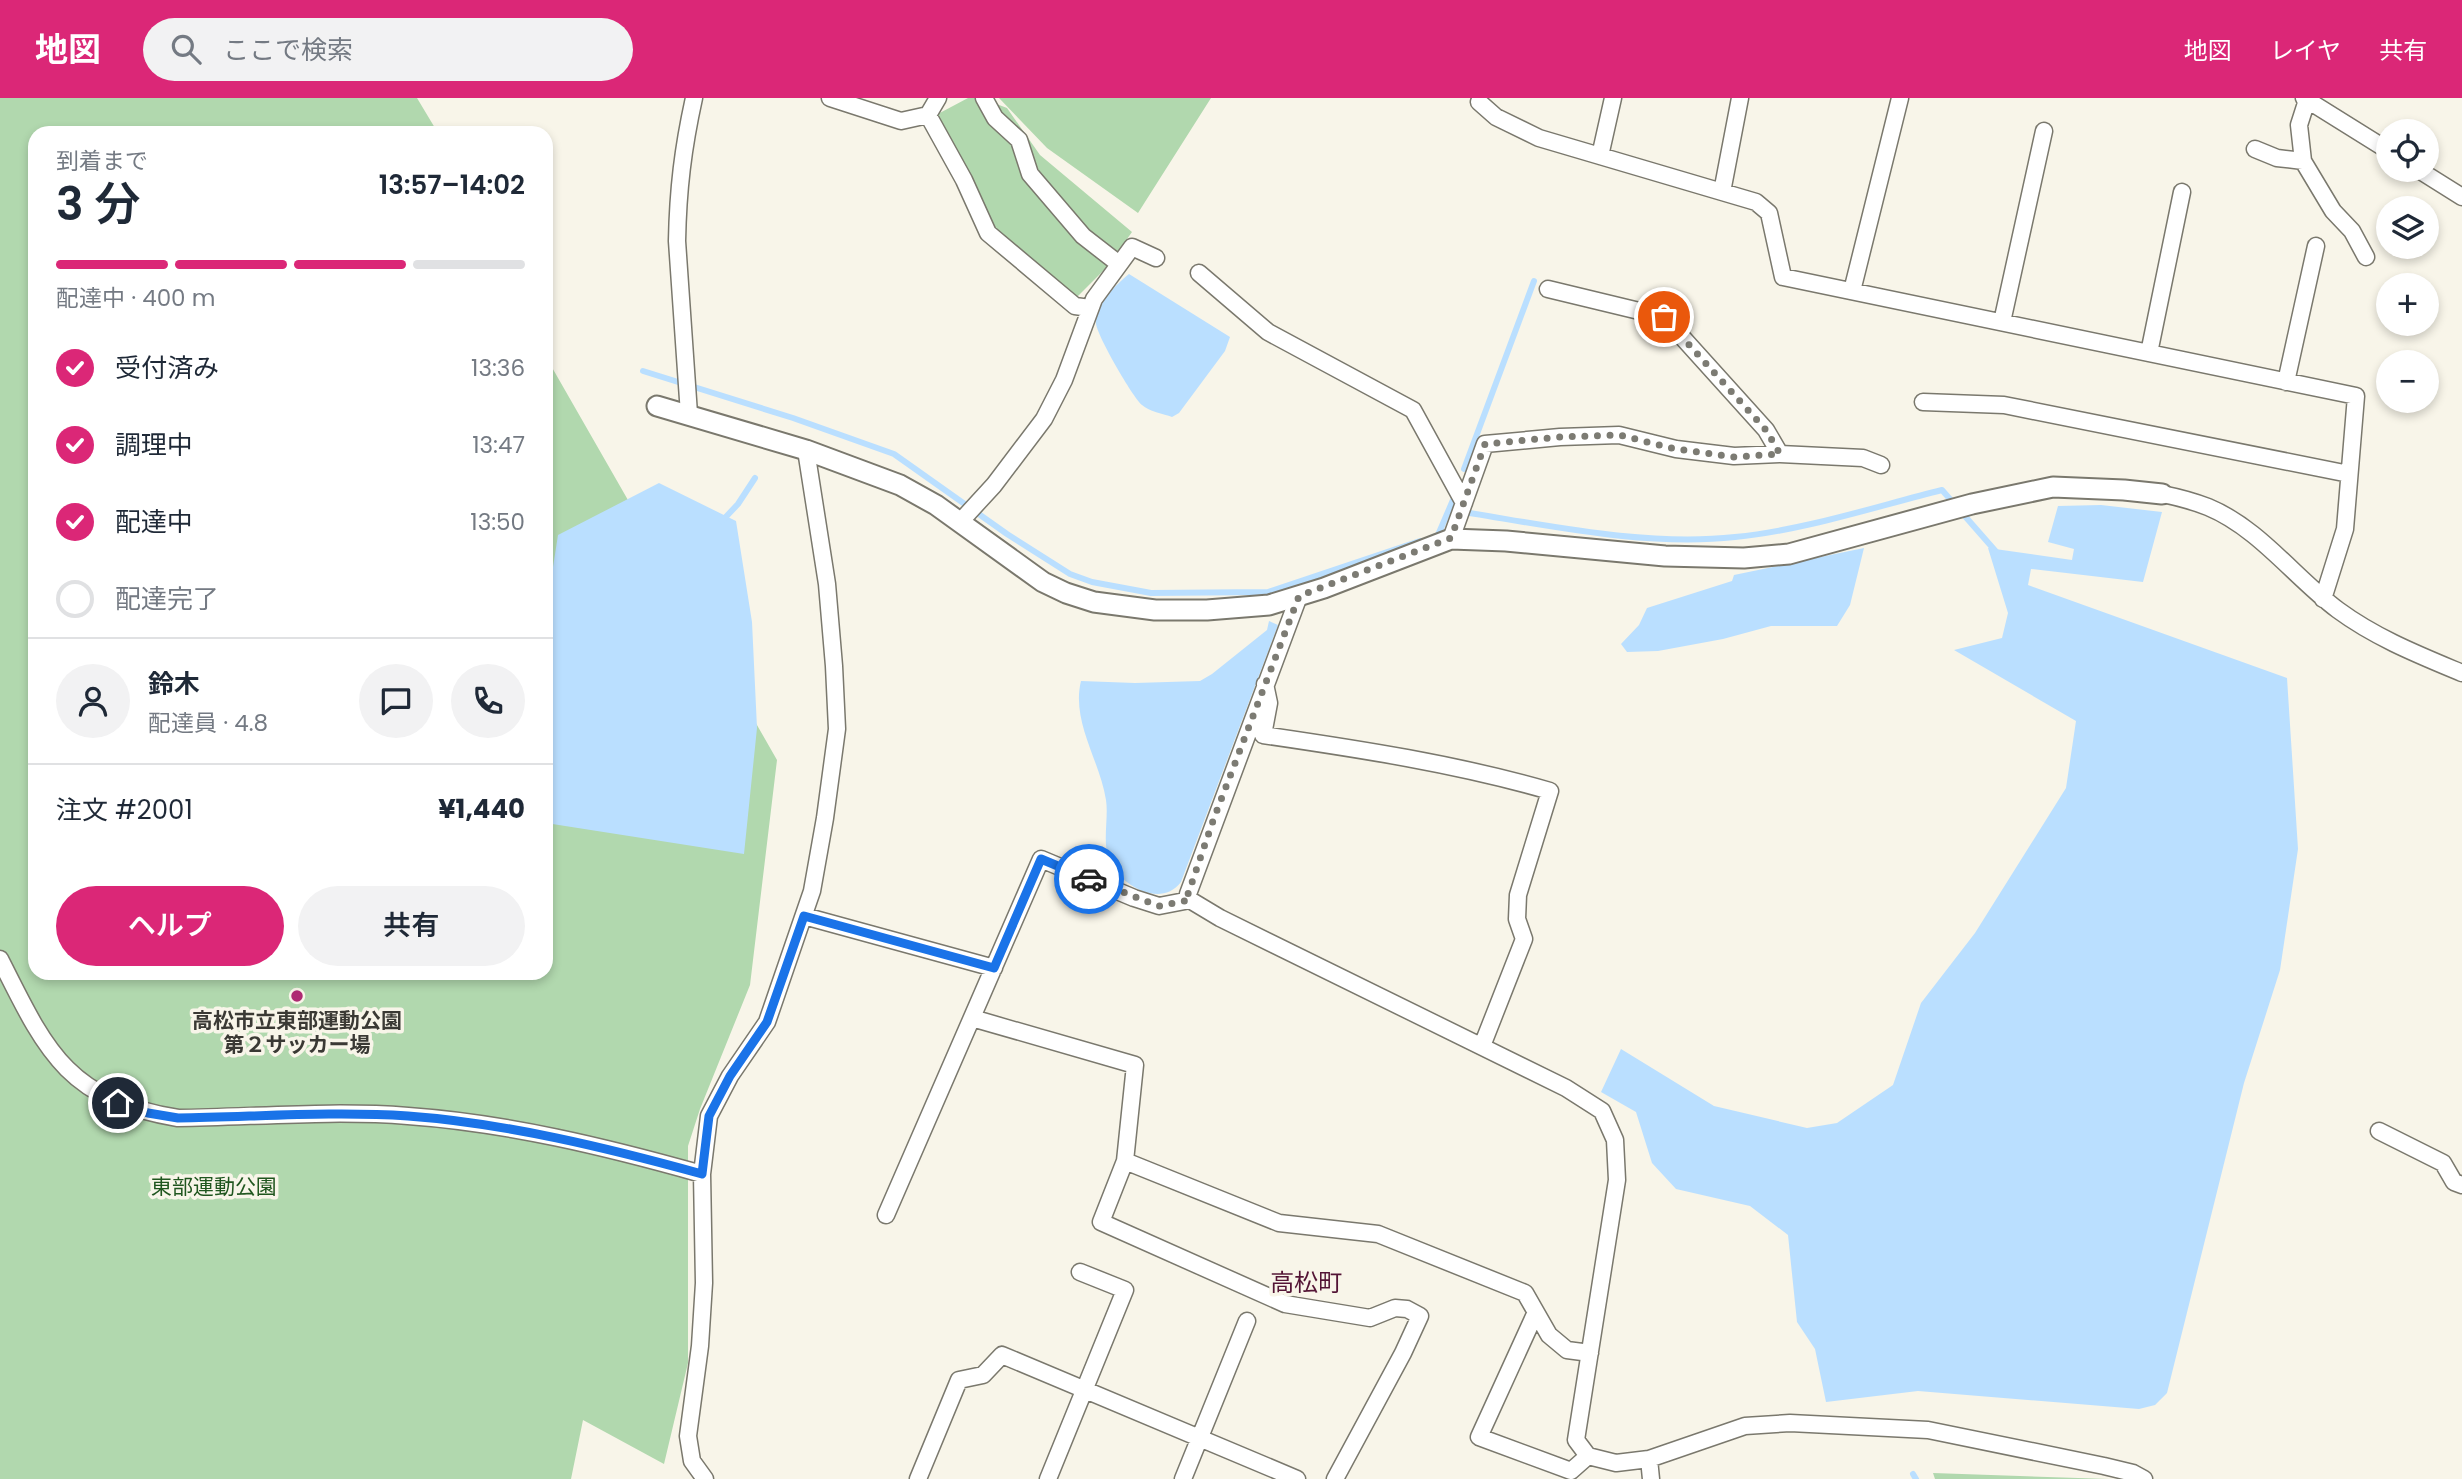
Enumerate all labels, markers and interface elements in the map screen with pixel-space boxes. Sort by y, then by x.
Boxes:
search box [143,18,633,81]
text: 地図 [35,26,101,73]
icon: search [167,30,205,68]
text: ここで検索 [223,32,353,68]
text: 地図 [2184,34,2232,67]
text: レイヤ [2270,34,2341,67]
text: 共有 [2379,34,2427,67]
map controls [2376,119,2439,413]
button: locate [2376,119,2439,182]
text: 到着まで [56,145,148,177]
text: 13:57–14:02 [379,167,525,203]
text: 3 分 [56,172,141,236]
button: layers [2376,196,2439,259]
button: + [2376,273,2439,336]
text: 配達中 · 400 m [56,282,215,314]
pin [1634,287,1694,347]
icon: bag [1645,298,1683,336]
icon: check [56,349,94,387]
text: 受付済み [115,350,219,386]
button: − [2376,350,2439,413]
text: 13:36 [471,352,525,384]
icon: check [56,426,94,464]
text: 調理中 [115,427,193,463]
text: 13:47 [472,429,525,461]
icon: check [56,503,94,541]
text: 配達中 [115,504,193,540]
text: 13:50 [470,506,525,538]
text: 配達完了 [115,581,219,617]
button: person [56,664,130,738]
button: chat [359,664,433,738]
button: phone [451,664,525,738]
text: 鈴木 [148,666,200,702]
text: 配達員 · 4.8 [148,707,268,739]
text: ¥1,440 [438,791,525,827]
text: 注文 #2001 [56,792,193,828]
courier [1054,844,1124,914]
icon: car [1070,860,1108,898]
button: ヘルプ [56,886,284,966]
button: 共有 [298,886,525,966]
marker: 高松市立東部運動公園 第２サッカー場 [289,988,305,1004]
place label: 高松市立東部運動公園 第２サッカー場 [192,1006,402,1059]
pin [88,1073,148,1133]
icon: home [99,1084,137,1122]
park label: 東部運動公園 [151,1172,277,1201]
district label: 高松町 [1270,1266,1342,1299]

